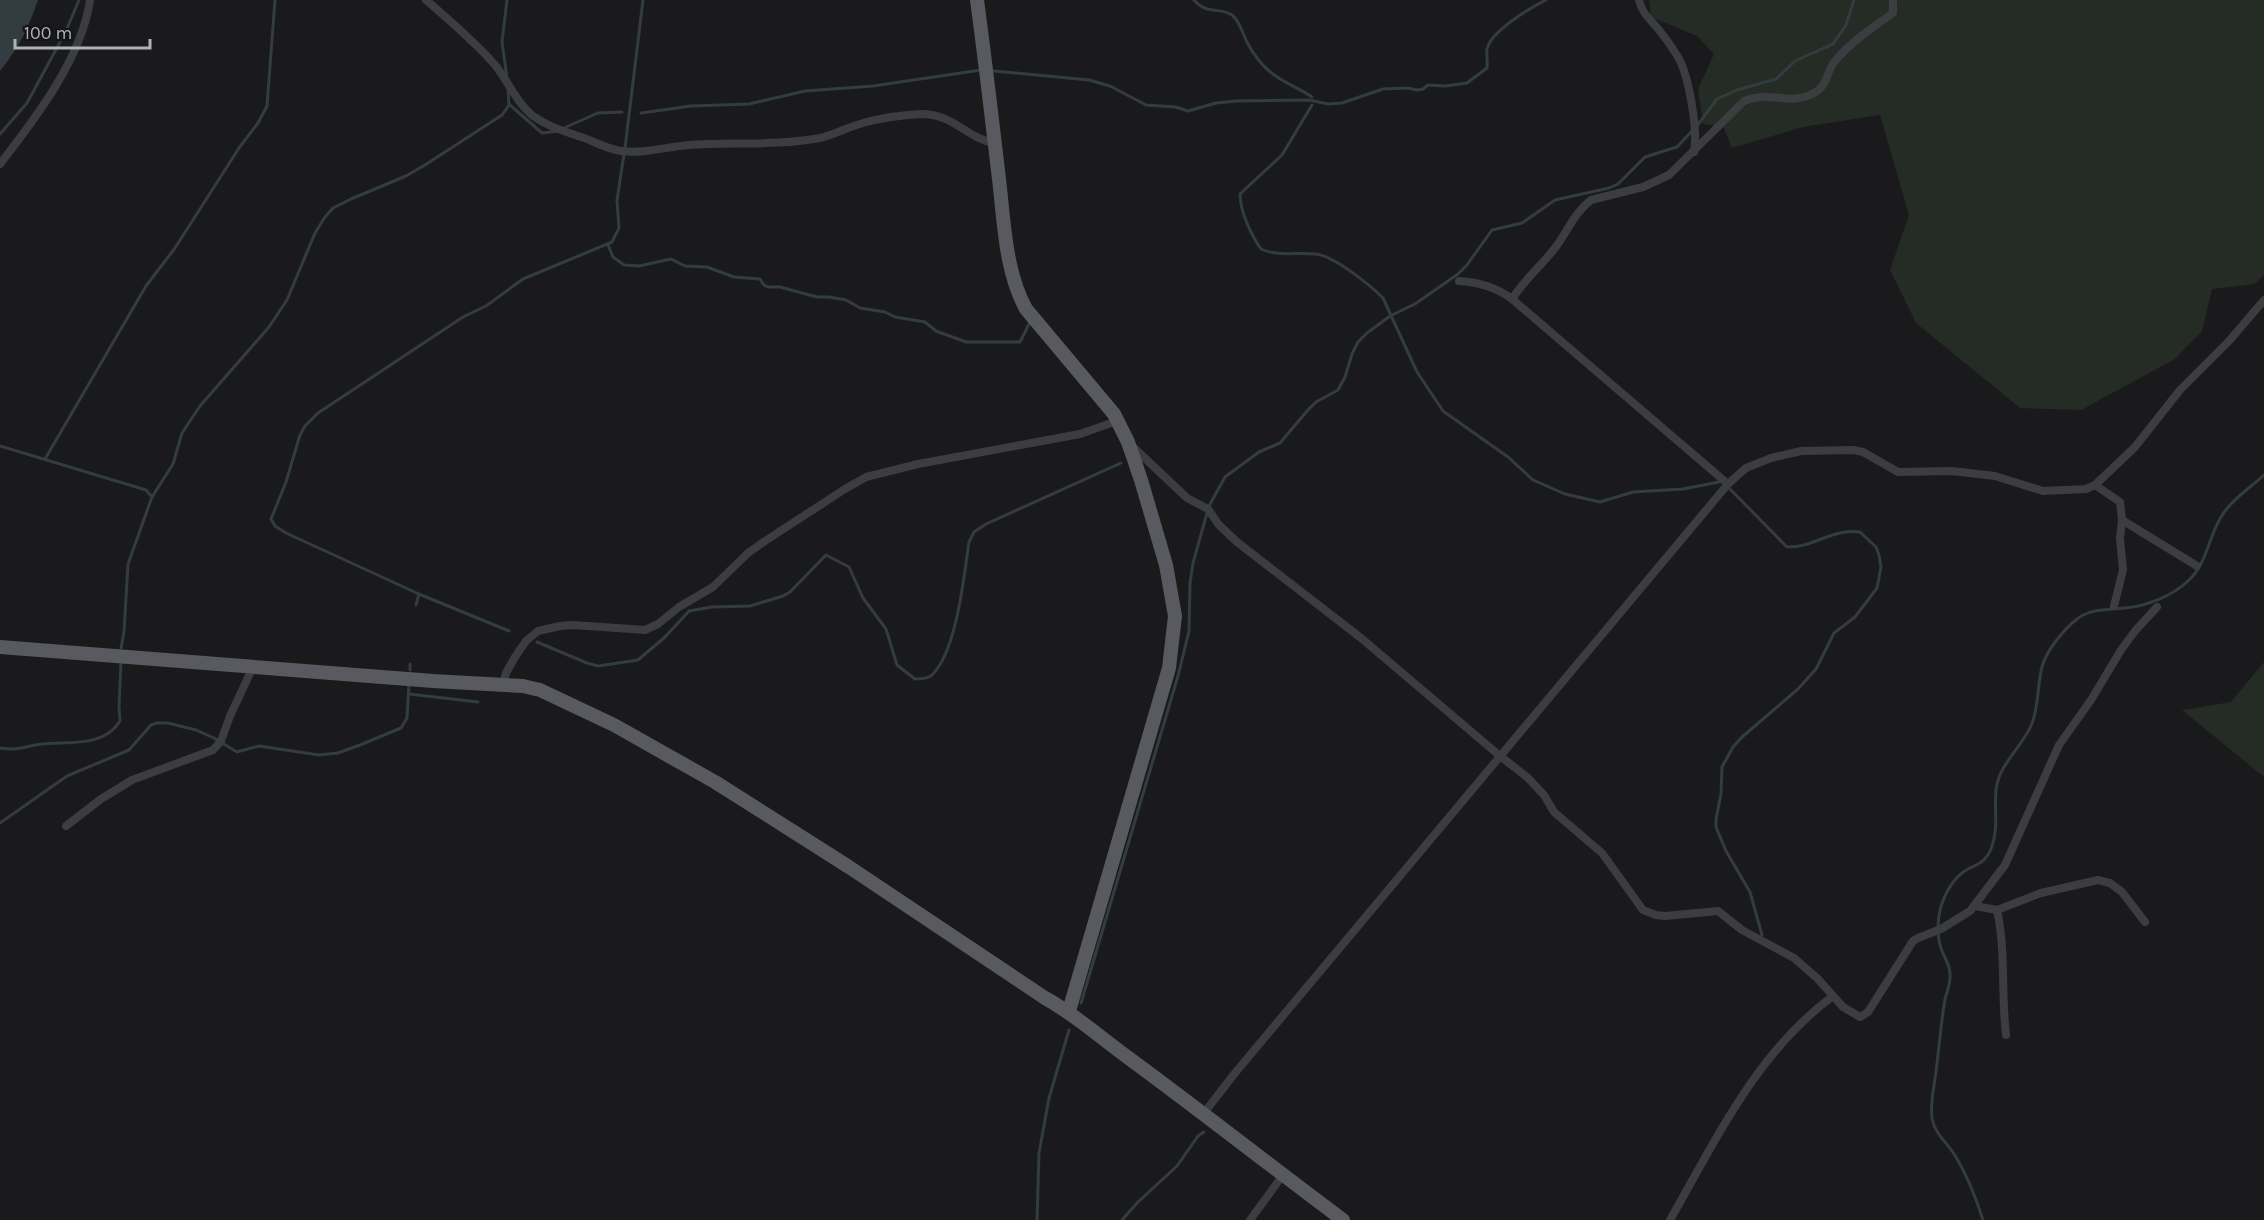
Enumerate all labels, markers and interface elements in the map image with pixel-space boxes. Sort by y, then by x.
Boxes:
scale bar [15,12,150,50]
text: 100 m [24,22,72,44]

